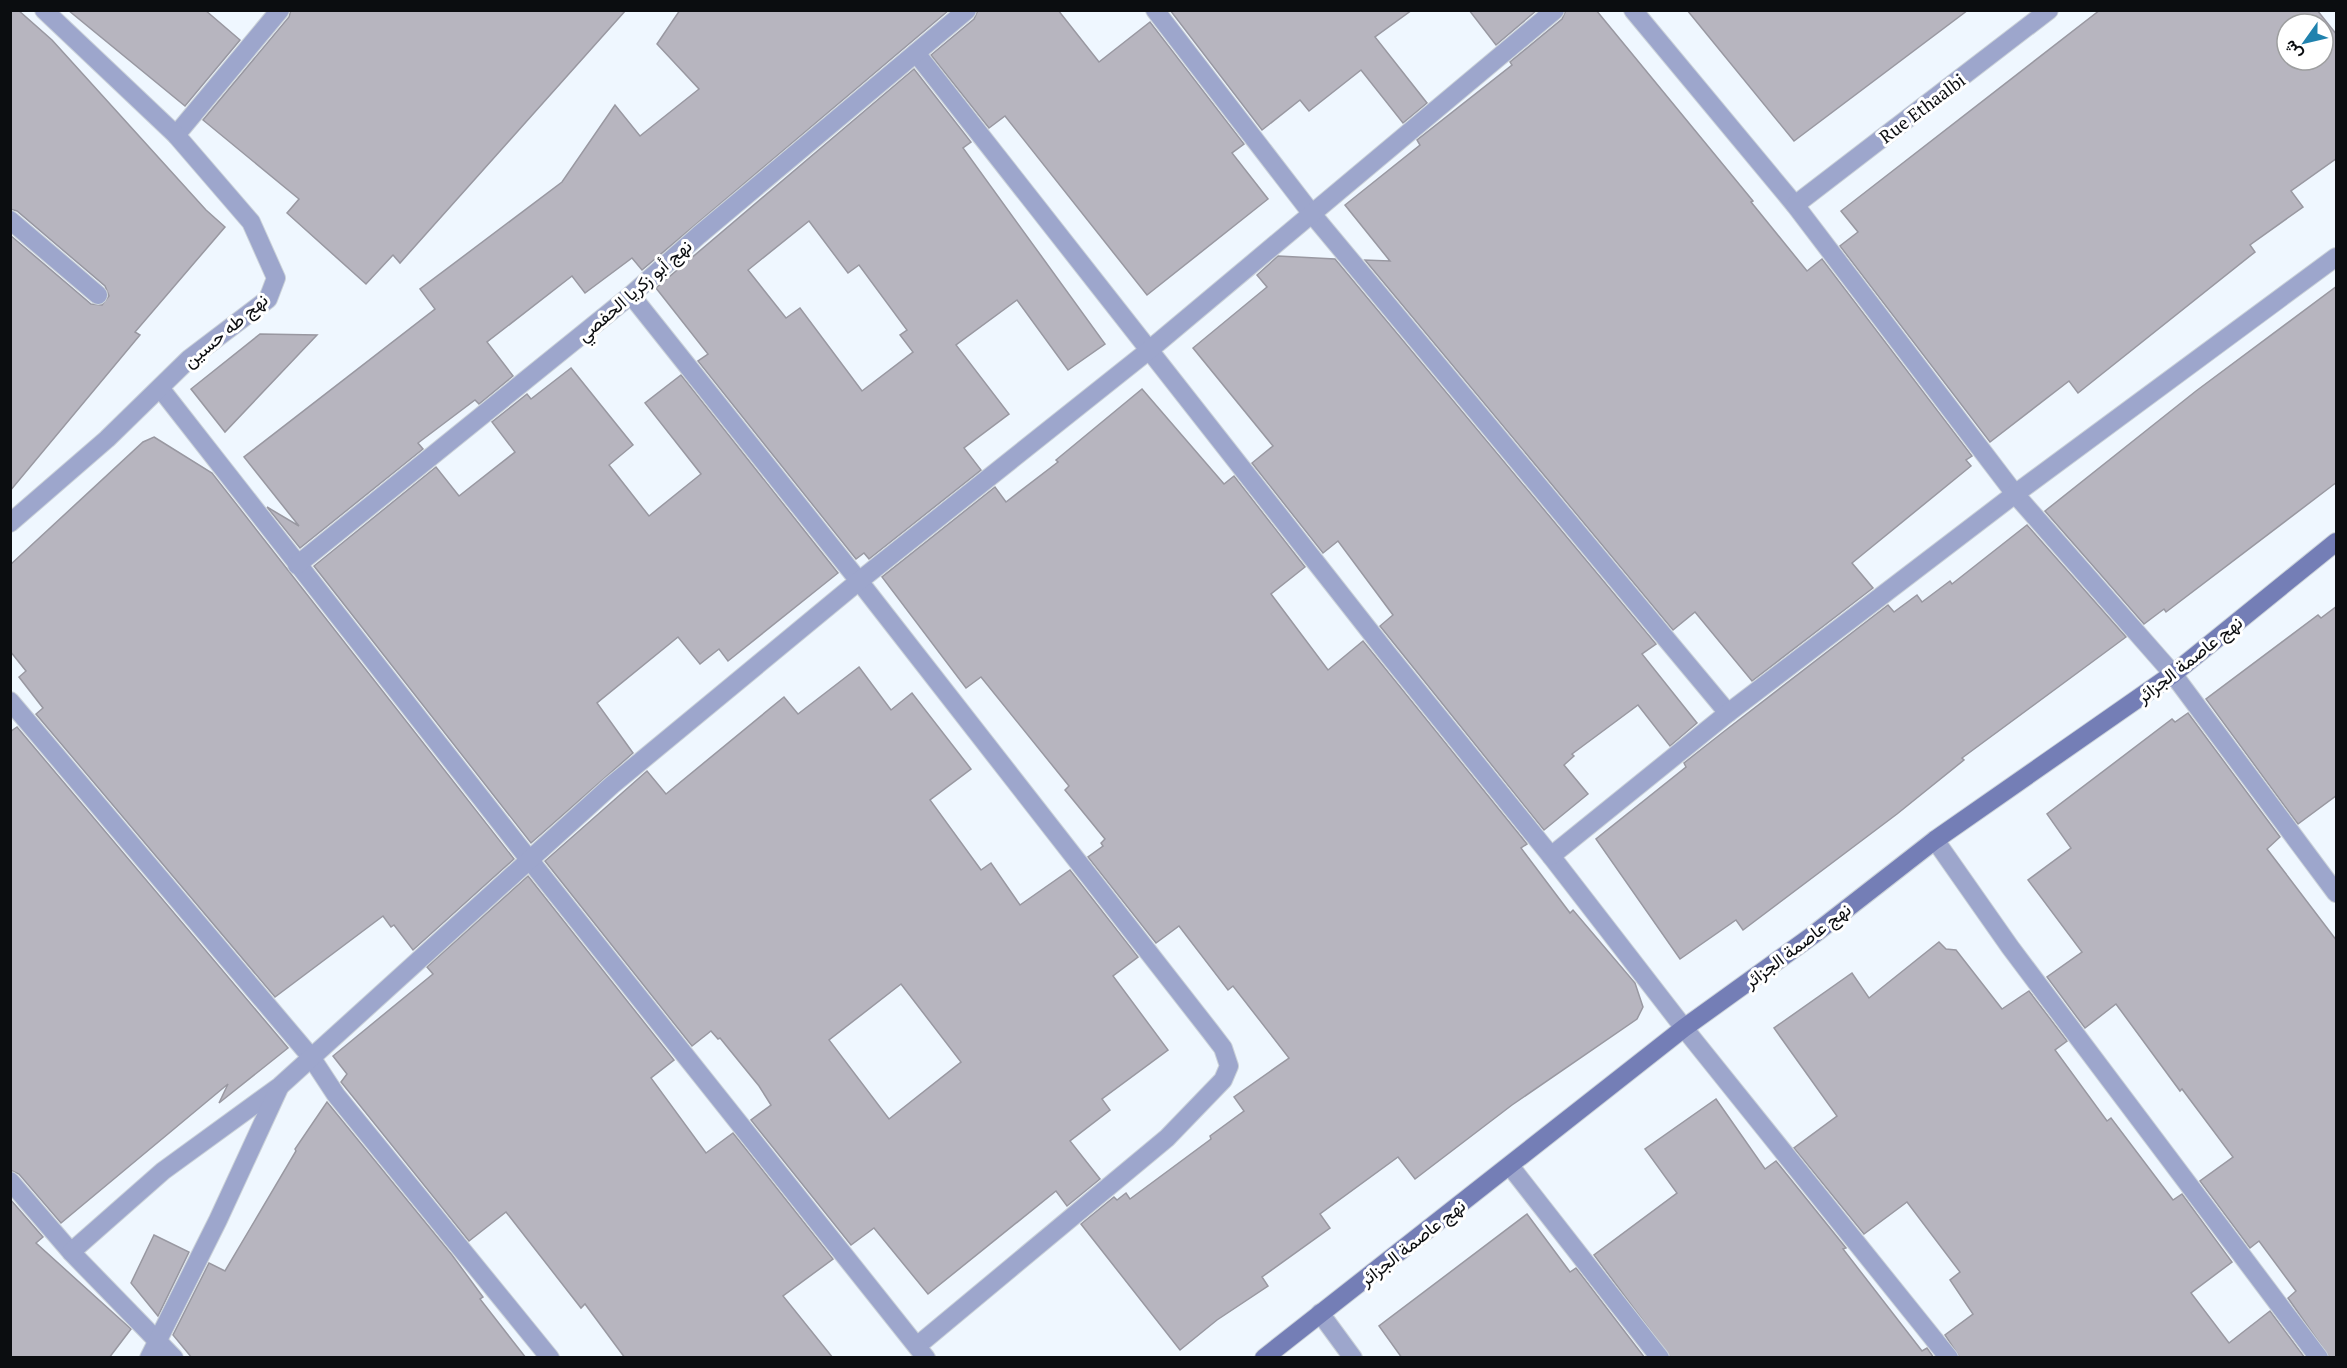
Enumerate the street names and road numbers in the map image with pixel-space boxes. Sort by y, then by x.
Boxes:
street label: Rue Ethaalbi [1874,68,1970,148]
street label: نهج أبو زكريا الحفصي [572,234,699,350]
street label: نهج طه حسين [178,287,273,373]
street label: نهج عاصمة الجزائر [2130,610,2247,709]
street label: نهج عاصمة الجزائر [1738,897,1856,995]
street label: نهج عاصمة الجزائر [1353,1193,1470,1292]

